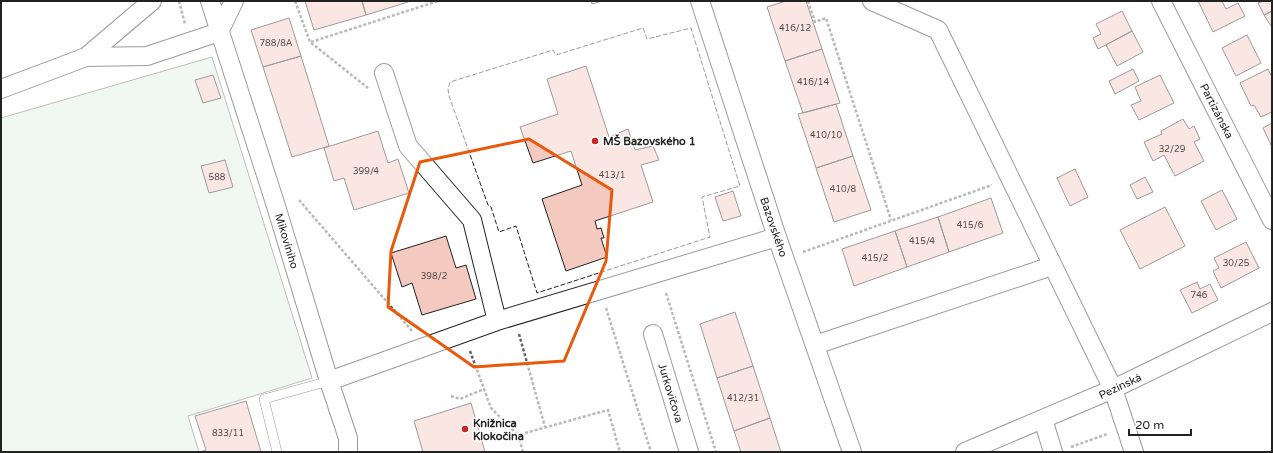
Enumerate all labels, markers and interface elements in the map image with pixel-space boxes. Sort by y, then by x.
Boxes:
house number: 416/12 [779,23,811,34]
house number: 788/8A [259,38,293,49]
house number: 416/14 [797,77,829,88]
street label: Partizánska [1197,81,1236,141]
house number: 410/10 [810,130,842,141]
place label: MŠ Bazovského 1 [603,134,696,148]
marker: MŠ Bazovského 1 [590,136,600,146]
house number: 32/29 [1159,144,1186,155]
house number: 399/4 [353,166,379,177]
house number: 413/1 [599,170,625,181]
house number: 588 [209,172,226,183]
house number: 410/8 [830,184,857,195]
street label: Bazovského [757,195,790,259]
street label: Mikovíniho [272,212,301,271]
house number: 415/6 [957,220,984,231]
house number: 415/4 [909,236,935,247]
house number: 415/2 [862,253,888,264]
house number: 30/25 [1223,258,1250,269]
house number: 398/2 [421,271,447,282]
house number: 746 [1191,290,1208,301]
street label: Jurkovičova [655,362,686,424]
street label: Pezinská [1097,371,1144,402]
house number: 412/31 [727,393,759,404]
scale bar [1129,411,1191,437]
place label: Knižnica Klokočina [473,417,524,443]
text: 20 m [1135,418,1164,432]
marker: Knižnica Klokočina [460,424,470,434]
house number: 833/11 [212,428,244,439]

